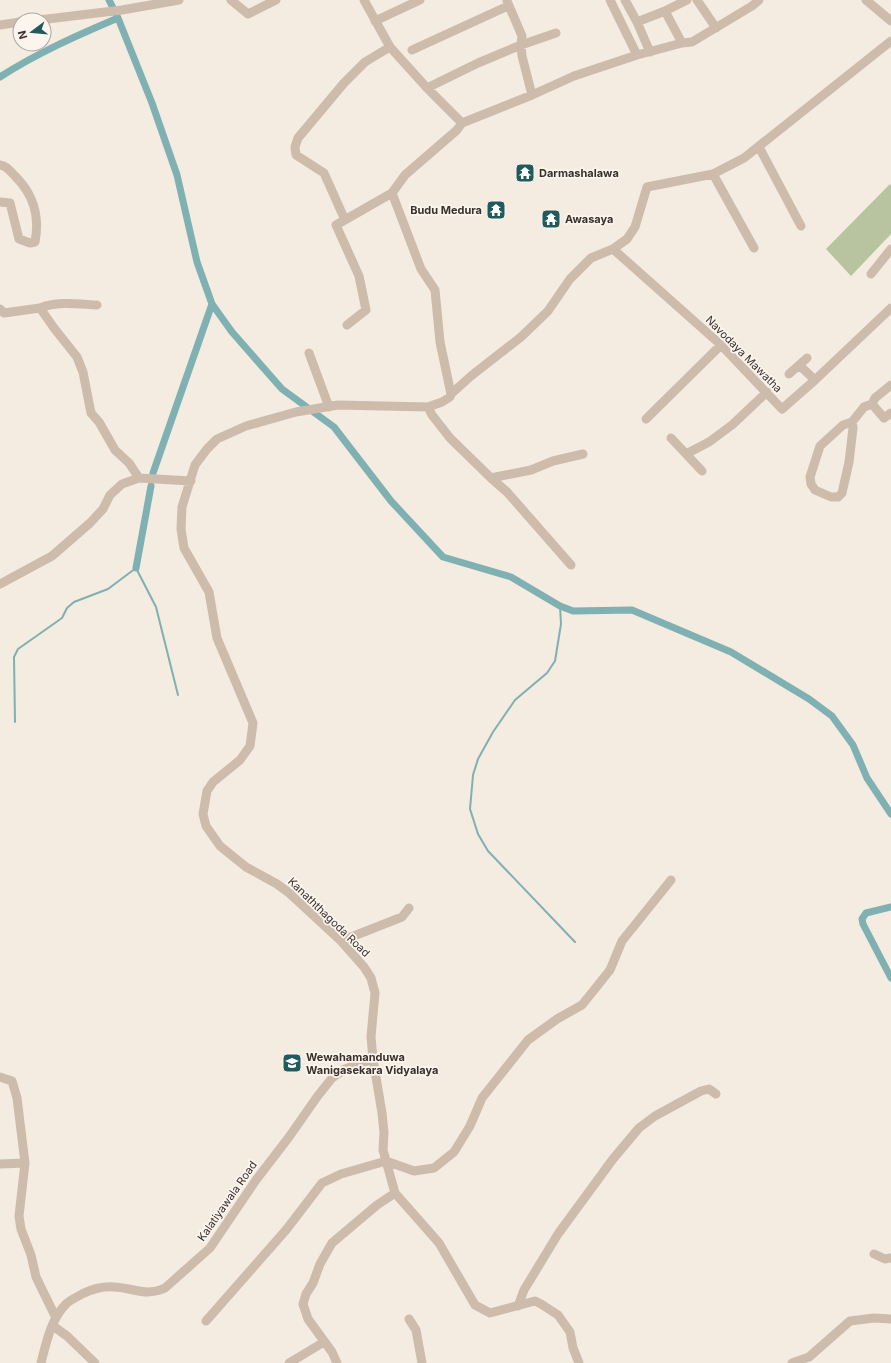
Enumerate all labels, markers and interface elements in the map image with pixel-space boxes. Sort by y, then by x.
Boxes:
north arrow [12,12,52,52]
text: N [15,29,30,41]
temple icon: Darmashalawa [514,162,536,184]
place label: Darmashalawa [539,166,619,180]
temple icon: Budu Medura [485,199,507,221]
place label: Budu Medura [410,203,482,217]
temple icon: Awasaya [540,208,562,230]
place label: Awasaya [565,212,613,226]
street label: Navodaya Mawatha [703,313,785,395]
street label: Kanaththagoda Road [285,874,373,960]
place label: Wewahamanduwa Wanigasekara Vidyalaya [306,1050,438,1077]
school or university icon: Wewahamanduwa Wanigasekara Vidyalaya [281,1052,303,1074]
street label: Kalatiyawala Road [194,1158,260,1244]

